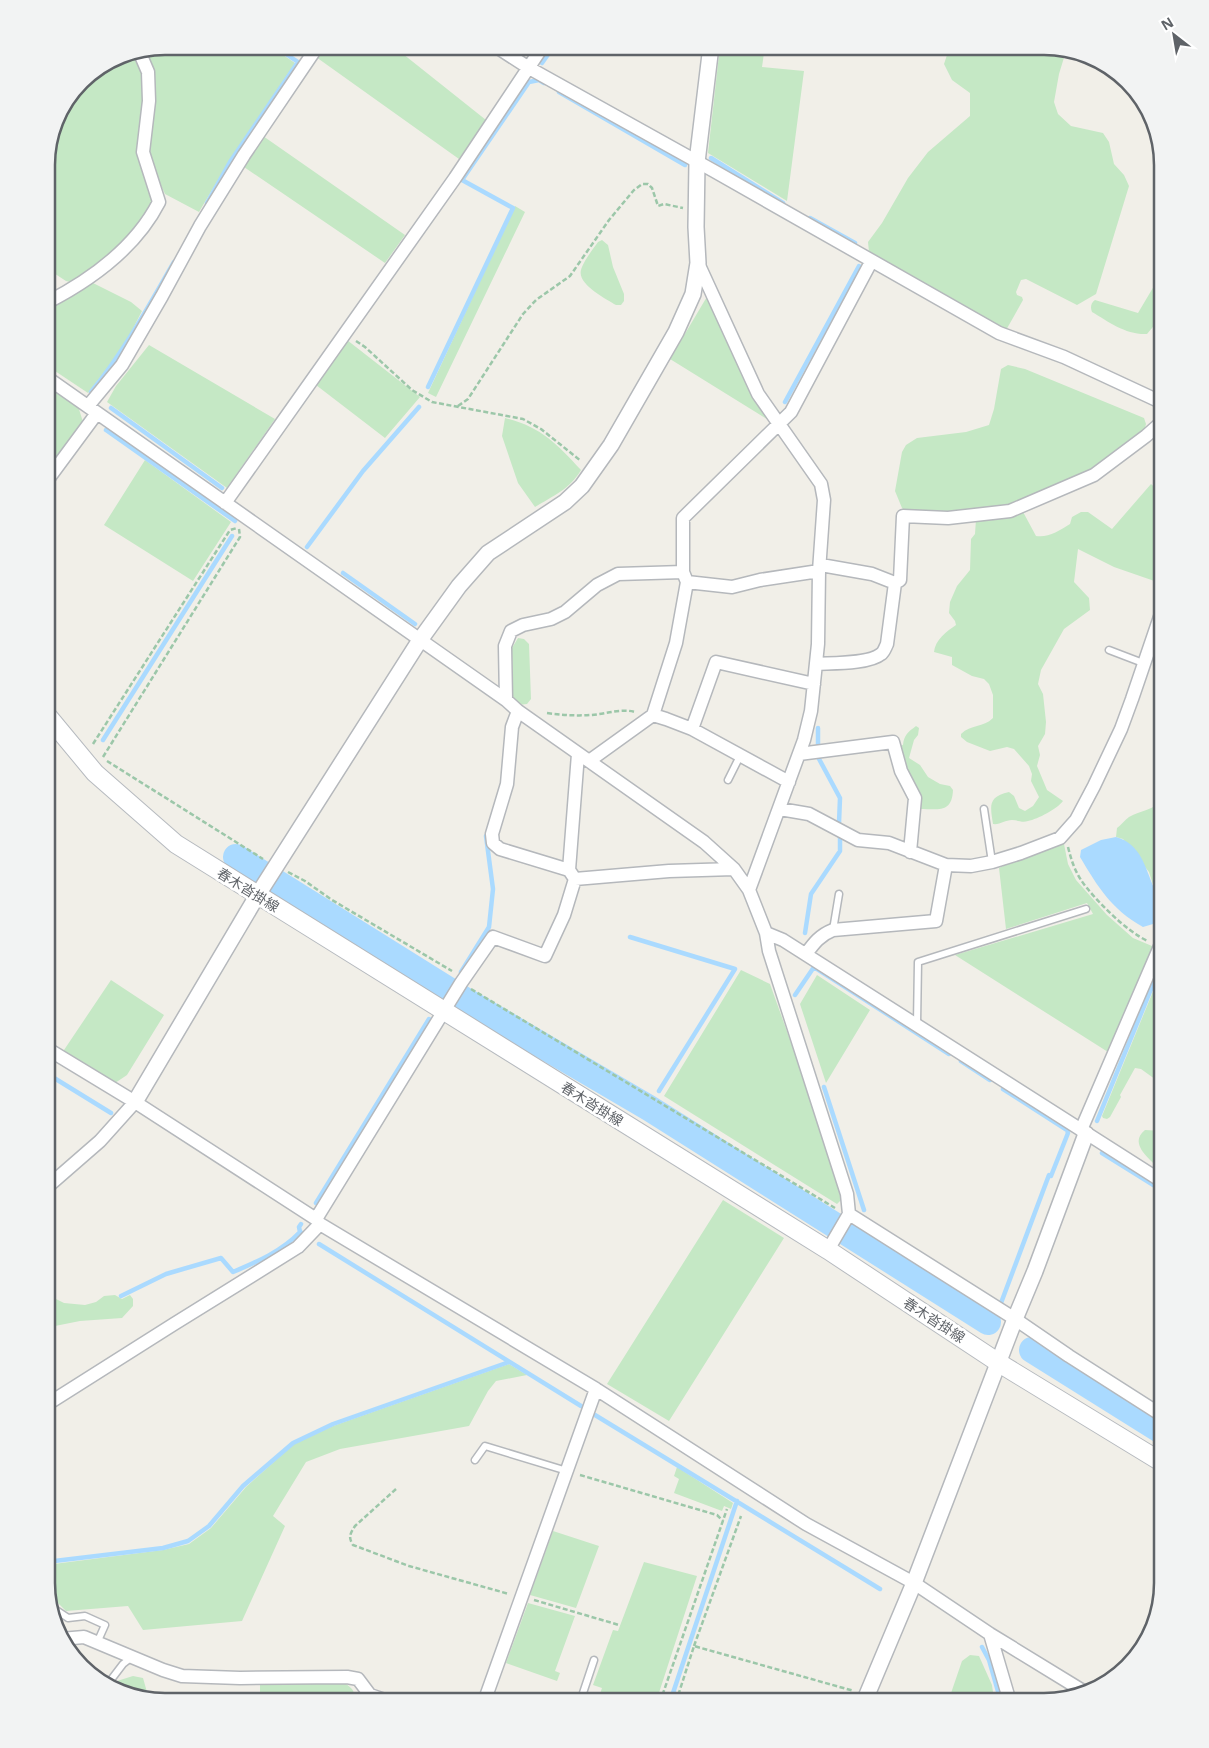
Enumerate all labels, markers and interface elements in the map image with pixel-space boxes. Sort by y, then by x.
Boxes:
north arrow [1149,10,1199,60]
text: N [1157,12,1177,35]
street label: 春木沓掛線 [214,863,283,916]
street label: 春木沓掛線 [558,1077,627,1130]
street label: 春木沓掛線 [900,1293,969,1347]

